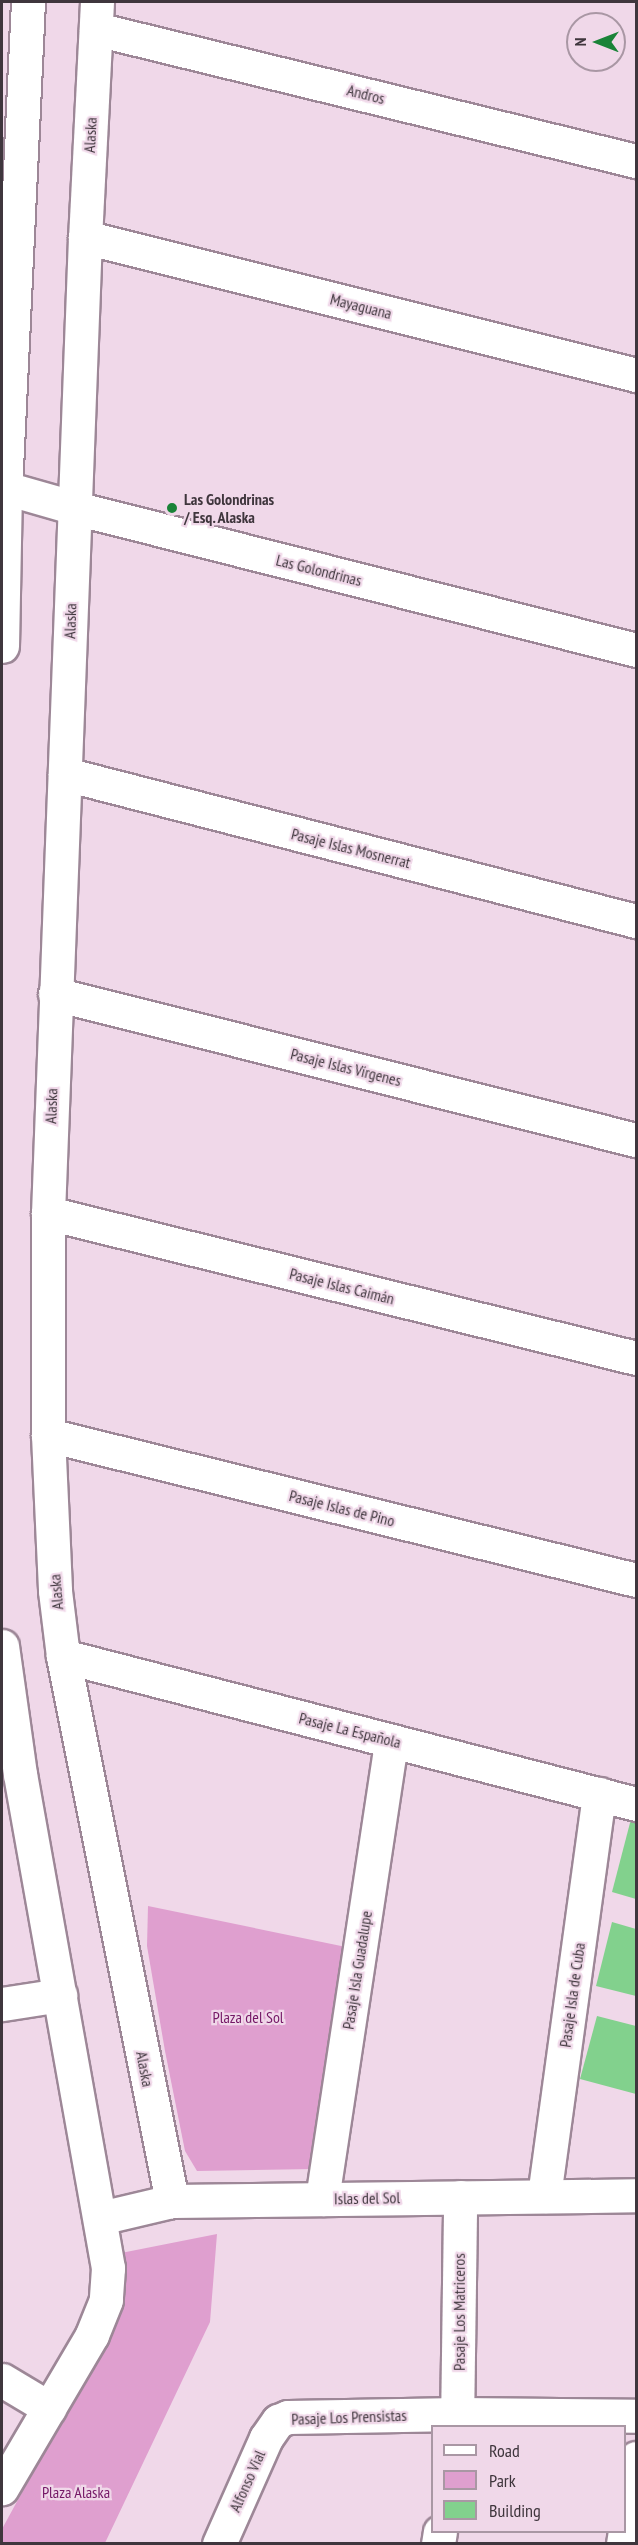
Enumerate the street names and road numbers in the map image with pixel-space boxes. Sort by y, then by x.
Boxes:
street label: Andros [345,80,387,108]
street label: Alaska [79,117,101,153]
street label: Mayaguana [328,289,394,323]
street label: Las Golondrinas [274,550,364,590]
street label: Alaska [60,603,80,639]
street label: Pasaje Islas Mosnerrat [289,824,413,872]
street label: Pasaje Islas Vírgenes [288,1044,404,1090]
street label: Alaska [41,1088,61,1124]
street label: Pasaje Islas Caimán [288,1264,396,1308]
street label: Pasaje Islas de Pino [287,1486,397,1530]
street label: Alaska [45,1573,67,1611]
street label: Pasaje La Española [297,1708,403,1752]
street label: Pasaje Isla Guadalupe [338,1909,376,2031]
street label: Pasaje Isla de Cuba [555,1941,589,2049]
street label: Alaska [132,2050,158,2088]
street label: Islas del Sol [334,2188,400,2208]
street label: Pasaje Los Matriceros [449,2253,469,2371]
street label: Pasaje Los Prensistas [291,2405,407,2429]
street label: Alfonso Vial [225,2447,269,2515]

